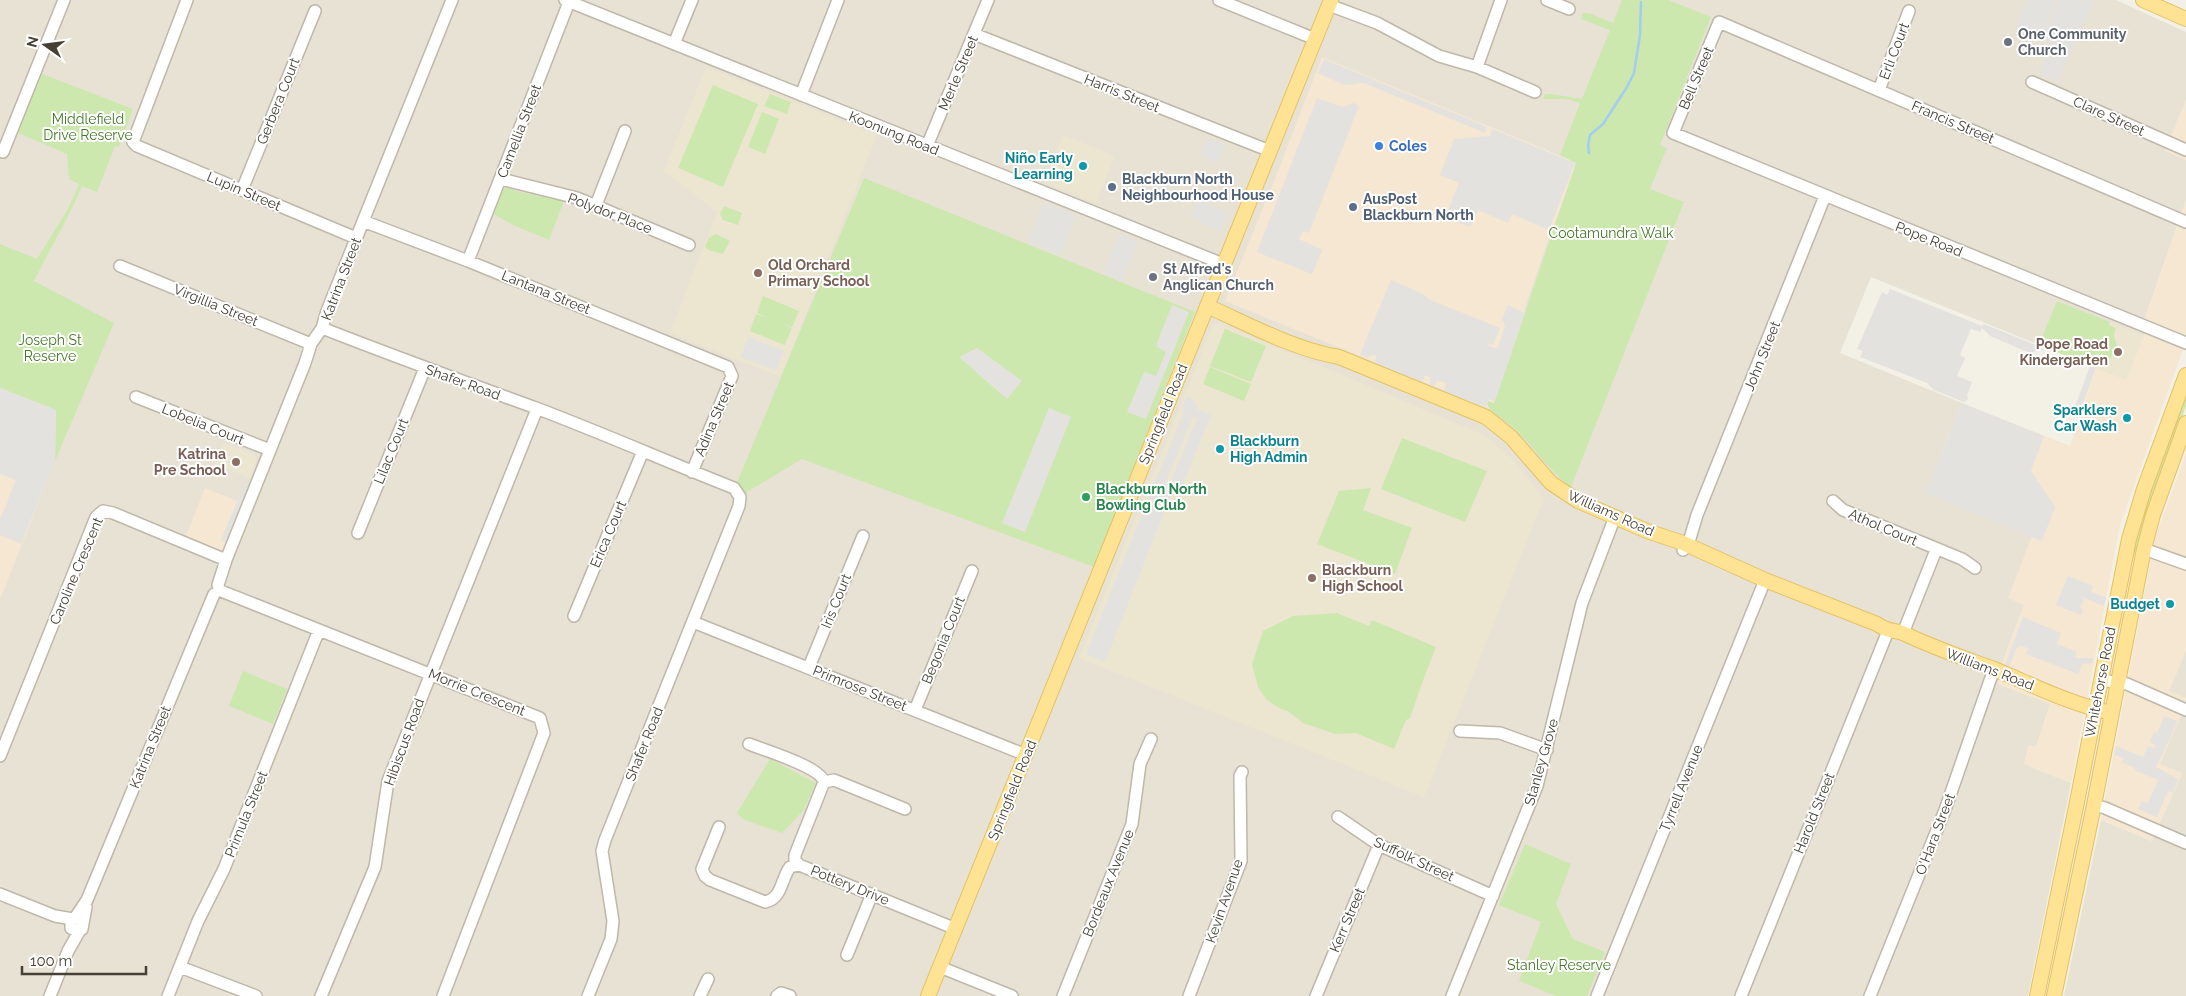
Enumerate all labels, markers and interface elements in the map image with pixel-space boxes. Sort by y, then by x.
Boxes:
north arrow [20,20,70,70]
street label: Erli Court [1876,20,1912,82]
place label: One Community Church [2018,26,2127,58]
street label: Merle Street [935,33,981,113]
text: N [23,35,41,49]
marker: One Community Church [2002,36,2014,48]
street label: Bell Street [1676,44,1717,112]
street label: Gerbera Court [253,55,303,147]
street label: Harris Street [1082,71,1162,116]
street label: Camellia Street [494,82,544,180]
street label: Clare Street [2071,93,2147,139]
street label: Francis Street [1909,97,1997,147]
street label: Koonung Road [847,108,941,158]
park label: Middlefield Drive Reserve [43,111,133,143]
place label: Coles [1389,138,1427,154]
marker: Coles [1373,140,1385,152]
place label: Niño Early Learning [1005,150,1073,182]
marker: Niño Early Learning [1077,160,1089,172]
street label: Lupin Street [205,168,284,214]
place label: Blackburn North Neighbourhood House [1122,171,1274,203]
marker: Blackburn North Neighbourhood House [1106,181,1118,193]
street label: Polydor Place [566,190,654,236]
place label: AusPost Blackburn North [1363,191,1474,223]
marker: AusPost Blackburn North [1347,201,1359,213]
street label: Pope Road [1893,218,1965,260]
park label: Cootamundra Walk [1549,225,1674,241]
street label: Katrina Street [318,235,364,323]
place label: Old Orchard Primary School [768,257,870,289]
place label: St Alfred's Anglican Church [1163,261,1274,293]
street label: Lantana Street [499,267,593,317]
marker: Old Orchard Primary School [752,267,764,279]
marker: St Alfred's Anglican Church [1147,271,1159,283]
street label: Virgillia Street [171,281,261,329]
street label: John Street [1741,319,1783,393]
park label: Joseph St Reserve [18,332,82,364]
place label: Pope Road Kindergarten [2019,336,2108,368]
marker: Pope Road Kindergarten [2112,346,2124,358]
street label: Shafer Road [423,361,503,403]
street label: Springfield Road [1136,361,1190,467]
street label: Adina Street [691,379,737,459]
street label: Lobelia Court [160,400,247,448]
place label: Sparklers Car Wash [2053,402,2117,434]
marker: Sparklers Car Wash [2121,412,2133,424]
street label: Lilac Court [371,415,412,486]
place label: Blackburn High Admin [1230,433,1308,465]
marker: Blackburn High Admin [1214,443,1226,455]
place label: Katrina Pre School [154,446,227,478]
marker: Katrina Pre School [230,456,242,468]
place label: Blackburn North Bowling Club [1096,481,1207,513]
street label: Williams Road [1565,487,1657,539]
marker: Blackburn North Bowling Club [1080,491,1092,503]
street label: Erica Court [587,498,629,570]
street label: Athol Court [1846,505,1920,549]
street label: Caroline Crescent [46,515,106,627]
place label: Blackburn High School [1322,562,1404,594]
street label: Iris Court [818,571,854,631]
marker: Blackburn High School [1306,572,1318,584]
street label: Begonia Court [918,594,968,686]
place label: Budget [2110,596,2161,612]
marker: Budget [2164,598,2176,610]
street label: Whitehorse Road [2081,625,2119,739]
street label: Williams Road [1944,645,2036,693]
street label: Primrose Street [811,662,910,714]
street label: Morrie Crescent [426,665,528,719]
street label: Hibiscus Road [381,696,427,788]
street label: Katrina Street [126,703,174,791]
street label: Shafer Road [622,705,666,783]
street label: Stanley Grove [1521,717,1561,807]
street label: Springfield Road [985,737,1039,843]
street label: Tyrrell Avenue [1656,742,1706,834]
street label: Primula Street [221,768,271,860]
street label: Harold Street [1791,770,1838,856]
street label: O'Hara Street [1912,791,1958,877]
street label: Bordeaux Avenue [1079,827,1137,939]
street label: Suffolk Street [1371,833,1457,885]
street label: Kevin Avenue [1202,857,1246,945]
street label: Pottery Drive [808,862,892,908]
street label: Kerr Street [1326,885,1368,955]
scale bar [22,944,146,976]
text: 100 m [30,952,72,970]
park label: Stanley Reserve [1507,957,1611,973]

